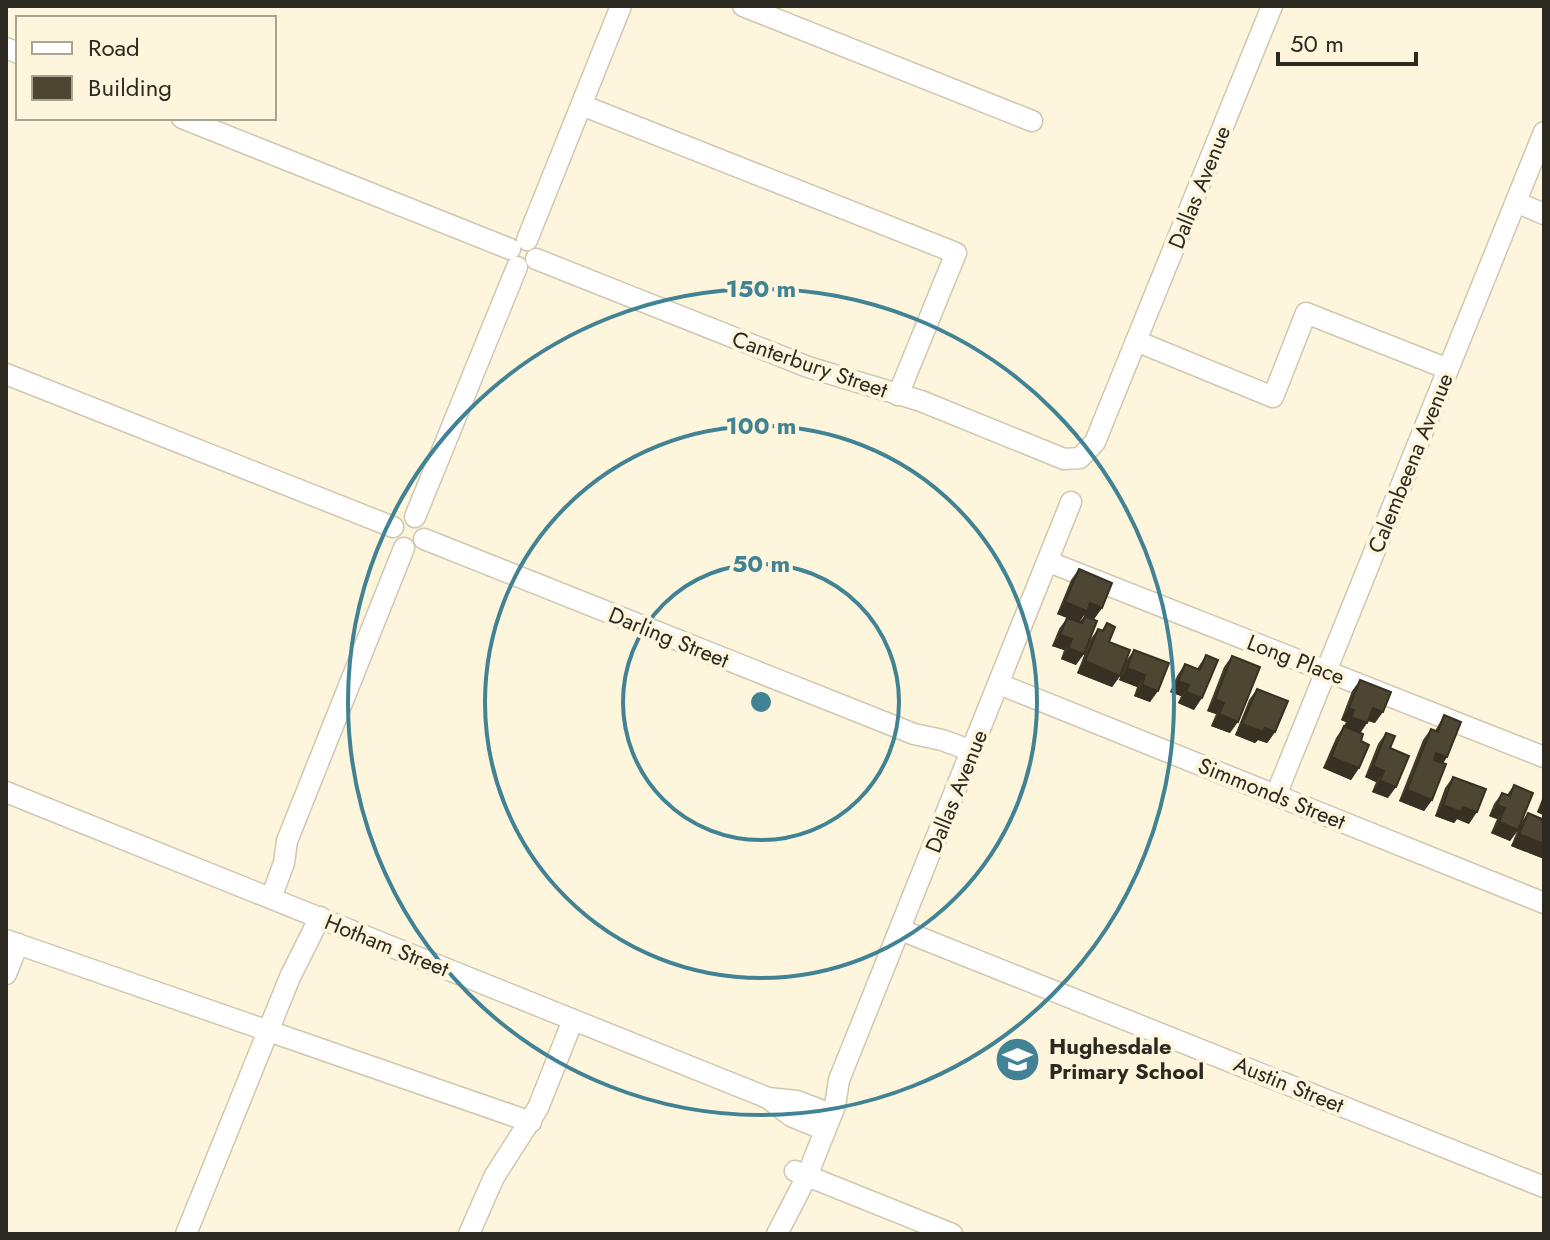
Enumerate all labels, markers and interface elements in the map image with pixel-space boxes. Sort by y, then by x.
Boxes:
legend [16,16,276,120]
scale bar [1278,16,1416,66]
text: 50 m [1290,26,1344,61]
text: Road [88,30,140,65]
text: Building [88,70,172,105]
street label: Dallas Avenue [1160,121,1238,253]
text: 150 m [726,271,796,306]
street label: Canterbury Street [728,322,893,406]
street label: Calembeena Avenue [1359,368,1461,558]
text: 100 m [726,408,796,443]
text: 50 m [732,546,790,581]
street label: Darling Street [604,598,735,676]
street label: Long Place [1243,626,1349,692]
centre of rings [747,688,775,716]
street label: Dallas Avenue [917,725,995,857]
street label: Simmonds Street [1194,749,1351,837]
street label: Hotham Street [320,906,455,985]
place label: Hughesdale Primary School [1049,1030,1204,1087]
school or university icon: Hughesdale Primary School [994,1035,1042,1083]
street label: Austin Street [1229,1047,1350,1121]

